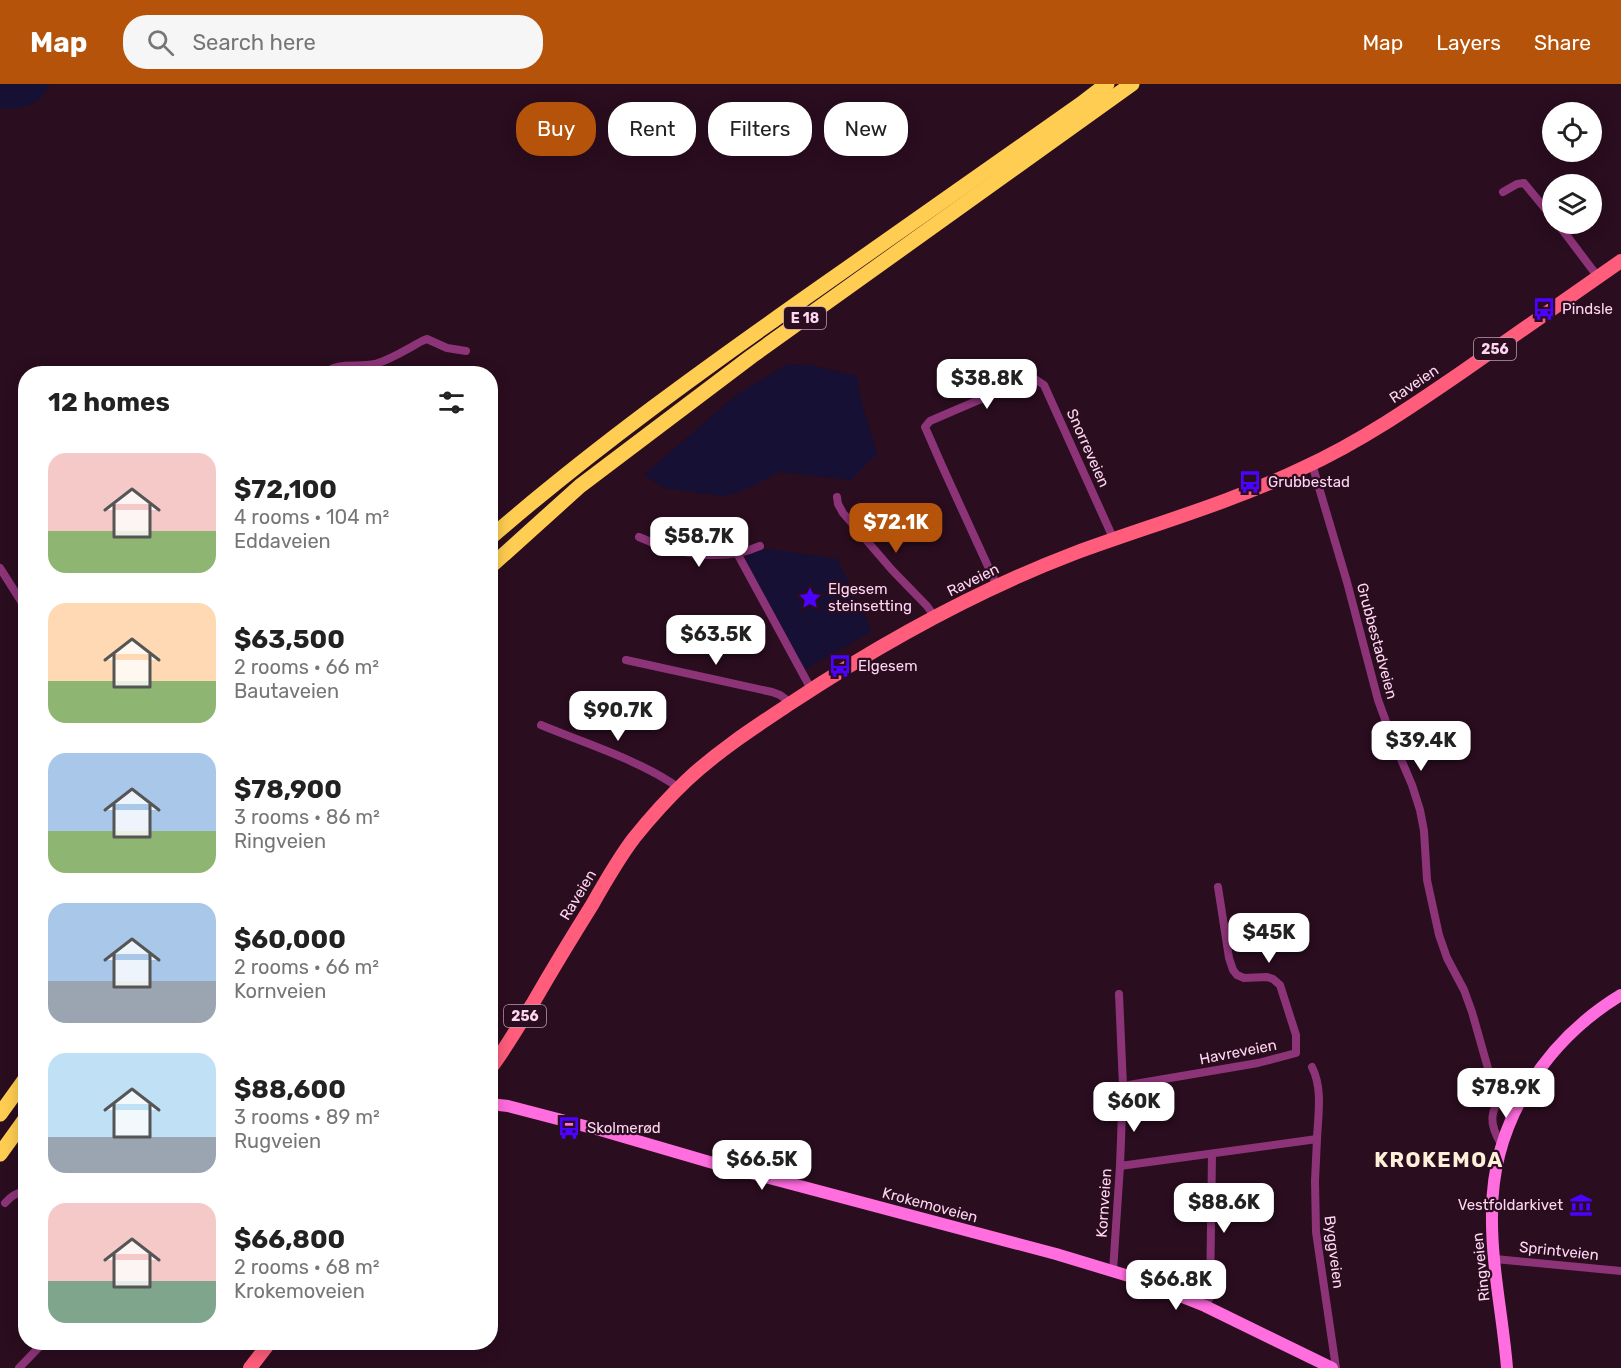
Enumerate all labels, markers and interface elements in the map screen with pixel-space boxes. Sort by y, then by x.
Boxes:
search box [123,15,543,69]
text: Map [30,26,87,59]
icon: search [144,26,177,59]
text: Search here [192,29,316,56]
text: Map [1362,30,1403,55]
text: Layers [1436,30,1501,55]
text: Share [1534,30,1591,55]
chip: Buy [516,102,596,156]
chip: Rent [608,102,696,156]
chip: Filters [708,102,812,156]
chip: New [824,102,908,156]
map controls [1542,102,1602,234]
button: locate [1542,102,1602,162]
button: layers [1542,174,1602,234]
bus stop icon: Pindsle [1531,296,1557,322]
place label: Pindsle [1562,300,1613,318]
road number: E 18 [784,307,826,329]
road number: 256 [1474,338,1516,360]
pin: $38.8K [938,359,1036,410]
street label: Raveien [1386,361,1442,407]
text: $38.8K [951,366,1023,390]
icon: filters [435,386,468,419]
text: 12 homes [48,387,170,418]
street label: Snorreveien [1063,406,1113,490]
bus stop icon: Grubbestad [1237,469,1263,495]
place label: Grubbestad [1268,473,1350,491]
text: $72,100 [234,474,337,505]
icon: home [96,477,168,549]
pin: $72.1K [847,503,945,554]
text: 4 rooms · 104 m² [234,505,389,529]
text: $72.1K [863,510,929,534]
pin: $58.7K [650,517,748,568]
text: $58.7K [664,524,734,548]
text: Eddaveien [234,529,331,553]
street label: Raveien [944,560,1002,600]
place label: Elgesem steinsetting [828,580,912,615]
street label: Grubbestadveien [1353,581,1401,701]
place icon: Elgesem steinsetting [797,585,823,611]
pin: $63.5K [667,615,765,666]
text: $63.5K [680,622,752,646]
text: $63,500 [234,624,345,655]
icon: home [96,627,168,699]
bus stop icon: Elgesem [827,653,853,679]
text: 2 rooms · 66 m² [234,655,379,679]
place label: Elgesem [858,657,917,675]
text: Bautaveien [234,679,339,703]
pin: $90.7K [569,691,667,742]
text: $90.7K [583,698,653,722]
pin: $39.4K [1372,721,1470,772]
text: $39.4K [1386,728,1456,752]
text: $78,900 [234,774,342,805]
icon: home [96,777,168,849]
text: 3 rooms · 86 m² [234,805,380,829]
text: Ringveien [234,829,326,853]
street label: Raveien [556,867,600,923]
pin: $45K [1233,913,1305,964]
text: $45K [1242,920,1296,944]
text: $60,000 [234,924,346,955]
icon: home [96,927,168,999]
text: 2 rooms · 66 m² [234,955,379,979]
text: Kornveien [234,979,326,1003]
road number: 256 [504,1005,546,1027]
street label: Havreveien [1198,1036,1278,1068]
pin: $78.9K [1457,1068,1555,1119]
text: $88,600 [234,1074,346,1105]
text: $78.9K [1471,1075,1541,1099]
icon: home [96,1077,168,1149]
pin: $60K [1098,1082,1170,1133]
text: $60K [1107,1089,1161,1113]
text: 3 rooms · 89 m² [234,1105,380,1129]
bus stop icon: Skolmerød [556,1115,582,1141]
place label: Skolmerød [587,1119,661,1137]
text: Rugveien [234,1129,321,1153]
pin: $66.5K [713,1140,811,1191]
text: $66.5K [726,1147,798,1171]
district label: KROKEMOA [1374,1147,1504,1172]
street label: Kornveien [1093,1168,1115,1238]
pin: $88.6K [1175,1183,1273,1234]
street label: Krokemoveien [880,1184,980,1226]
text: $88.6K [1188,1190,1260,1214]
museum icon: Vestfoldarkivet [1568,1192,1594,1218]
place label: Vestfoldarkivet [1458,1196,1563,1214]
street label: Byggveien [1321,1214,1347,1290]
text: $66,800 [234,1224,345,1255]
icon: home [96,1227,168,1299]
street label: Ringveien [1468,1232,1494,1302]
street label: Sprintveien [1518,1238,1600,1264]
text: 2 rooms · 68 m² [234,1255,380,1279]
pin: $66.8K [1127,1260,1225,1311]
text: $66.8K [1140,1267,1212,1291]
text: Krokemoveien [234,1279,365,1303]

